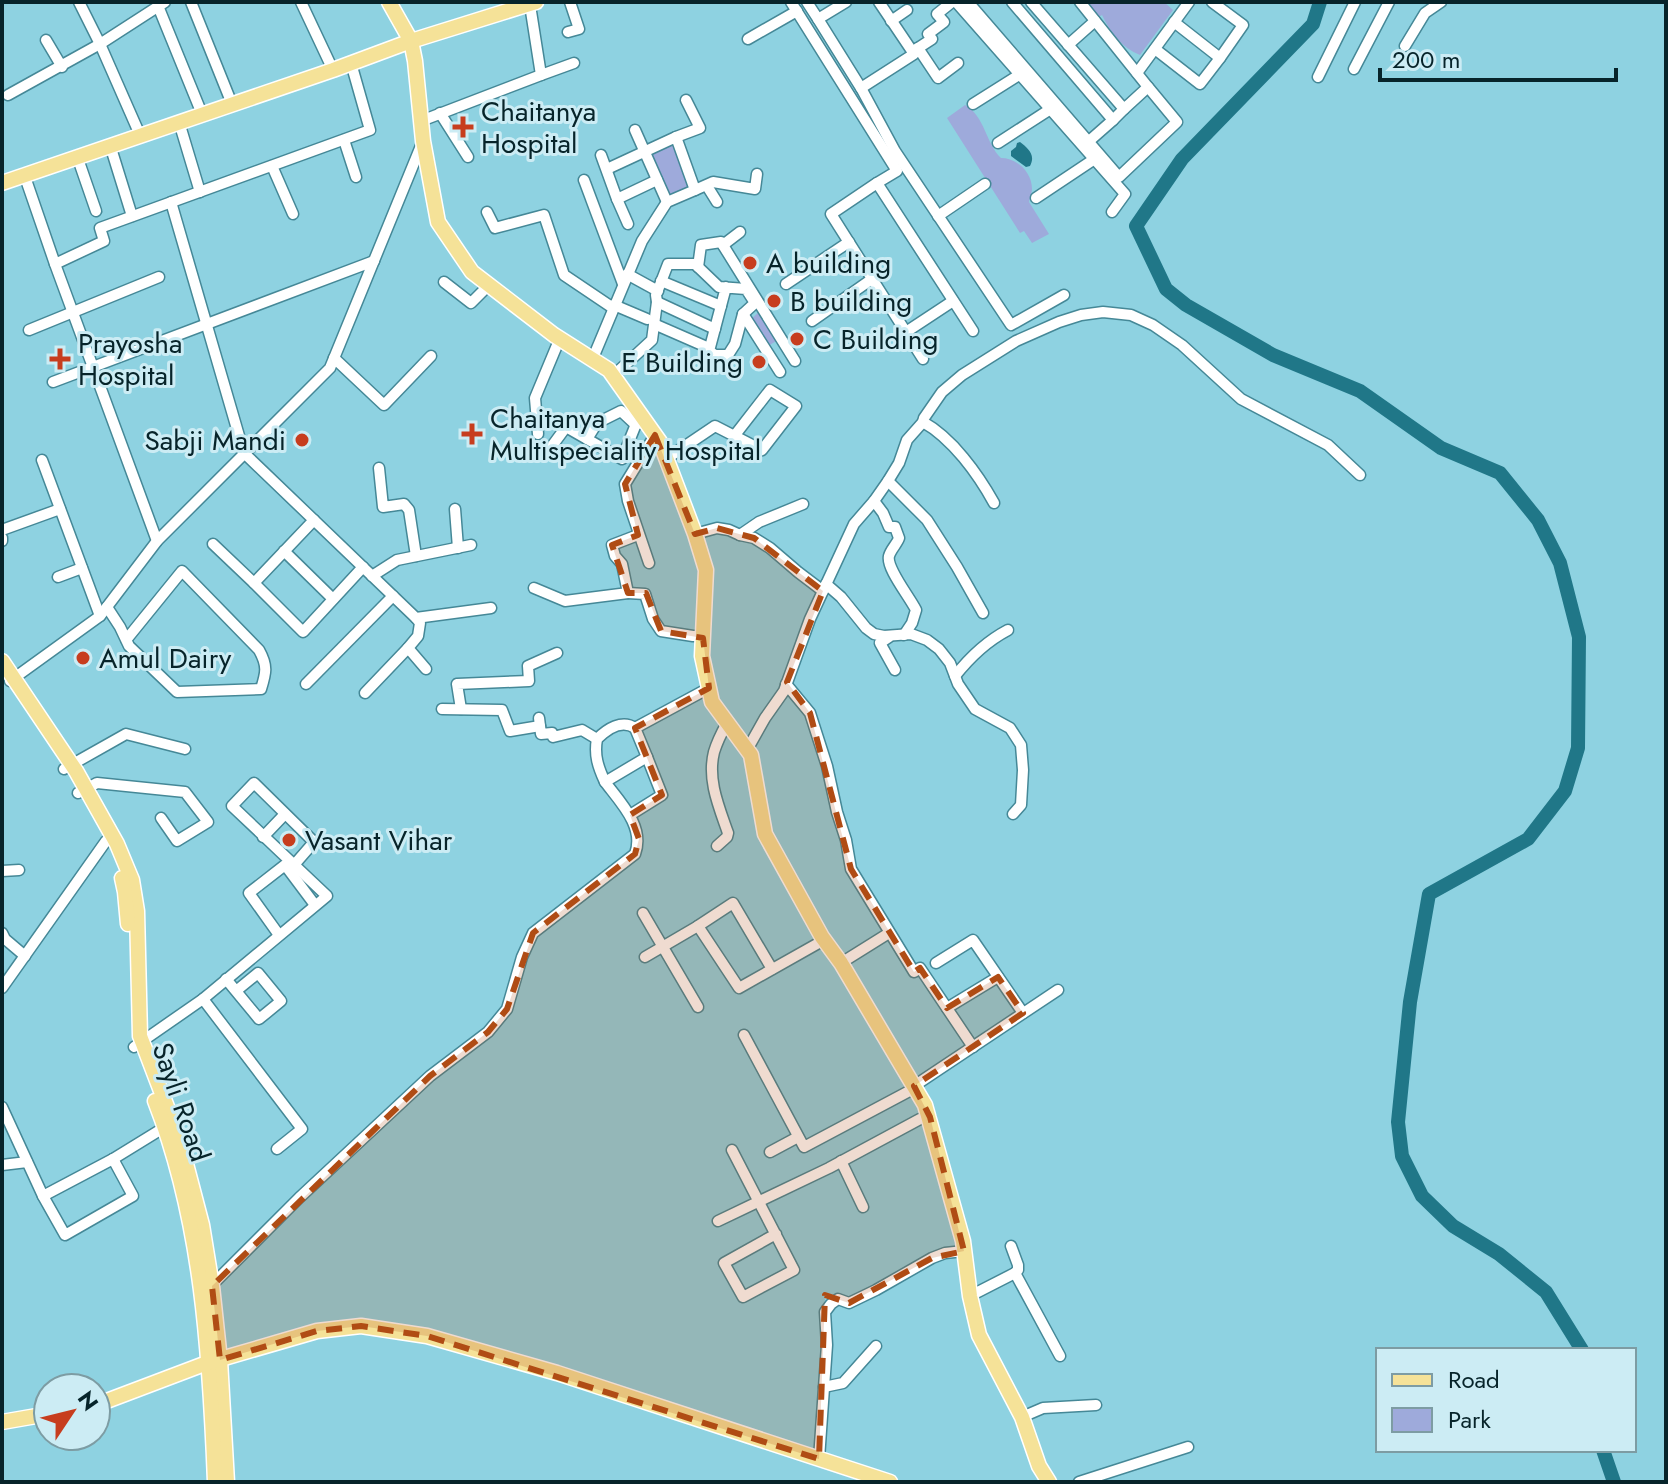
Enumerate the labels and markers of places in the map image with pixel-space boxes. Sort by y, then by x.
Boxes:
place label: Chaitanya Hospital [481,91,596,164]
marker: Chaitanya Hospital [452,116,474,138]
place label: A building [766,243,891,284]
marker: A building [741,254,759,272]
place label: B building [790,281,912,322]
marker: B building [765,292,783,310]
place label: C Building [813,319,939,360]
place label: Prayosha Hospital [78,323,182,396]
marker: C Building [788,330,806,348]
place label: E Building [621,342,743,383]
marker: Prayosha Hospital [49,348,71,370]
marker: E Building [750,353,768,371]
place label: Chaitanya Multispeciality Hospital [490,398,761,471]
place label: Sabji Mandi [144,420,286,461]
marker: Chaitanya Multispeciality Hospital [461,423,483,445]
marker: Sabji Mandi [293,431,311,449]
place label: Amul Dairy [99,638,232,679]
marker: Amul Dairy [74,649,92,667]
place label: Vasant Vihar [305,820,453,861]
marker: Vasant Vihar [280,831,298,849]

